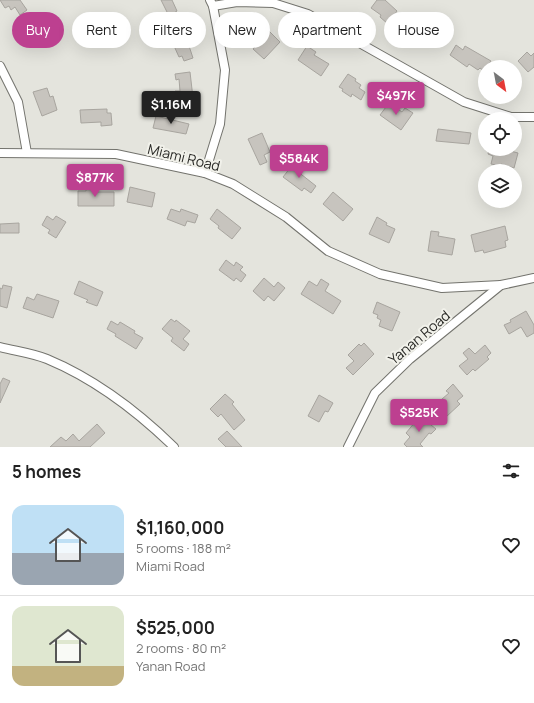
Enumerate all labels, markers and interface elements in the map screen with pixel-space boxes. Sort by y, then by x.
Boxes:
chip: Buy [12,12,64,48]
chip: Rent [72,12,131,48]
chip: Filters [139,12,206,48]
chip: New [214,12,270,48]
chip: Apartment [278,12,376,48]
chip: House [384,12,454,48]
north arrow [478,60,522,104]
map controls [478,60,522,208]
pin: $497K [368,82,424,116]
text: $497K [376,86,416,104]
pin: $1.16M [138,91,204,125]
text: $1.16M [151,95,191,113]
button: locate [478,112,522,156]
street label: Miami Road [146,139,222,175]
pin: $584K [271,145,327,179]
text: $584K [279,149,319,167]
pin: $877K [67,164,123,198]
button: layers [478,164,522,208]
text: $877K [76,168,114,186]
street label: Yanan Road [384,306,454,368]
pin: $525K [391,399,447,433]
text: $525K [399,403,439,421]
text: 5 homes [12,460,81,483]
icon: filters [500,460,522,482]
text: $1,160,000 [136,516,224,539]
icon: home [44,521,92,569]
icon: heart [500,534,522,556]
text: 5 rooms · 188 m² [136,539,231,557]
text: Miami Road [136,557,205,575]
text: $525,000 [136,616,215,639]
icon: home [44,622,92,670]
icon: heart [500,635,522,657]
text: 2 rooms · 80 m² [136,639,226,657]
text: Yanan Road [136,657,206,675]

